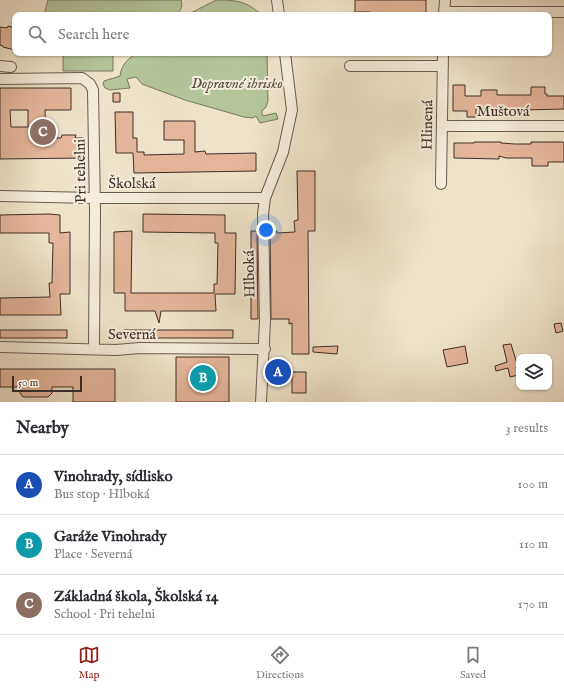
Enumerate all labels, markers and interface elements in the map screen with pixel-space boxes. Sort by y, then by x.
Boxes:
search box [12,12,552,56]
icon: search [26,23,48,45]
text: Search here [58,25,129,44]
park label: Dopravné ihrisko [191,74,283,93]
street label: Hlinená [418,99,437,150]
street label: Muštová [476,102,530,121]
pin: C [30,117,56,147]
street label: Pri tehelni [70,139,91,203]
street label: Školská [108,174,156,193]
your location [256,220,276,240]
street label: Hlboká [240,250,259,298]
street label: Severná [108,325,157,344]
map controls [516,354,552,390]
button: layers [516,354,552,390]
pin: A [265,357,291,387]
pin: B [190,363,216,393]
scale bar [12,374,82,393]
text: 50 m [18,376,38,390]
text: Nearby [16,418,69,439]
text: 3 results [506,420,548,437]
text: Vinohrady, sídlisko [54,467,172,486]
text: A [25,476,33,493]
text: 100 m [518,476,548,493]
text: Bus stop · Hlboká [54,486,150,503]
text: Garáže Vinohrady [54,527,167,546]
text: B [25,536,33,553]
text: 110 m [519,536,548,553]
text: Place · Severná [54,546,132,563]
text: Základná škola, Školská 14 [54,587,218,606]
text: C [24,596,34,613]
text: 170 m [518,596,548,613]
text: School · Pri tehelni [54,606,155,623]
tab: Map [78,644,100,682]
tab: Directions [256,644,304,682]
tab: Saved [460,644,486,682]

